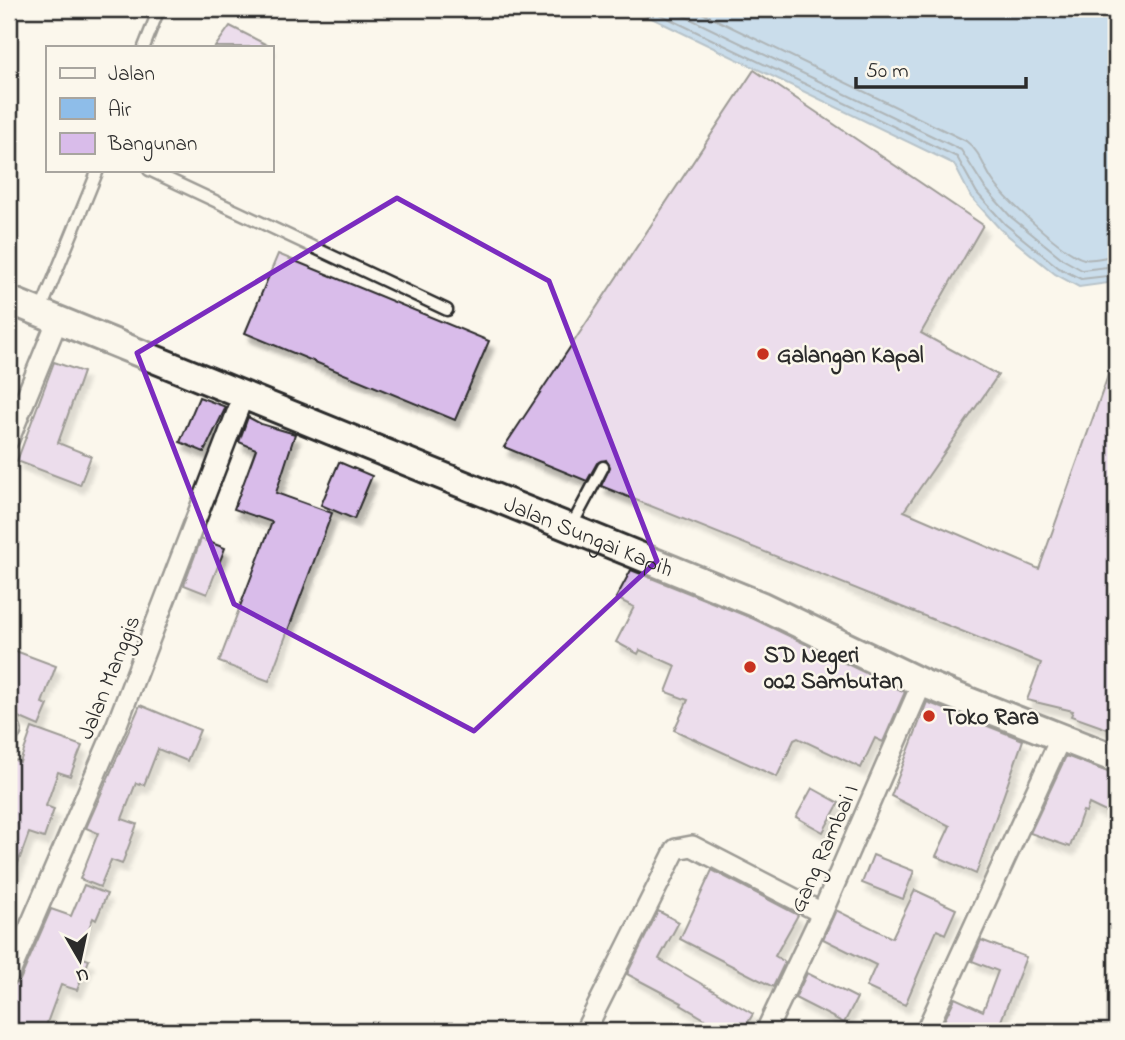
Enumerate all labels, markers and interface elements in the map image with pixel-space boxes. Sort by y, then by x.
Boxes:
legend [46,46,273,172]
scale bar [856,46,1025,90]
text: 50 m [866,57,909,87]
text: Jalan [108,60,155,90]
text: Air [108,96,132,126]
text: Bangunan [107,130,197,162]
place label: Galangan Kapal [777,340,924,375]
marker: Galangan Kapal [755,346,771,362]
street label: Jalan Sungai Kapih [498,489,678,587]
street label: Jalan Manggis [70,611,151,745]
place label: SD Negeri 002 Sambutan [764,640,903,699]
marker: SD Negeri 002 Sambutan [742,659,758,675]
place label: Toko Rara [943,702,1039,735]
marker: Toko Rara [921,708,937,724]
street label: Gang Rambai I [782,780,869,919]
north arrow [46,925,116,995]
text: U [74,960,90,989]

